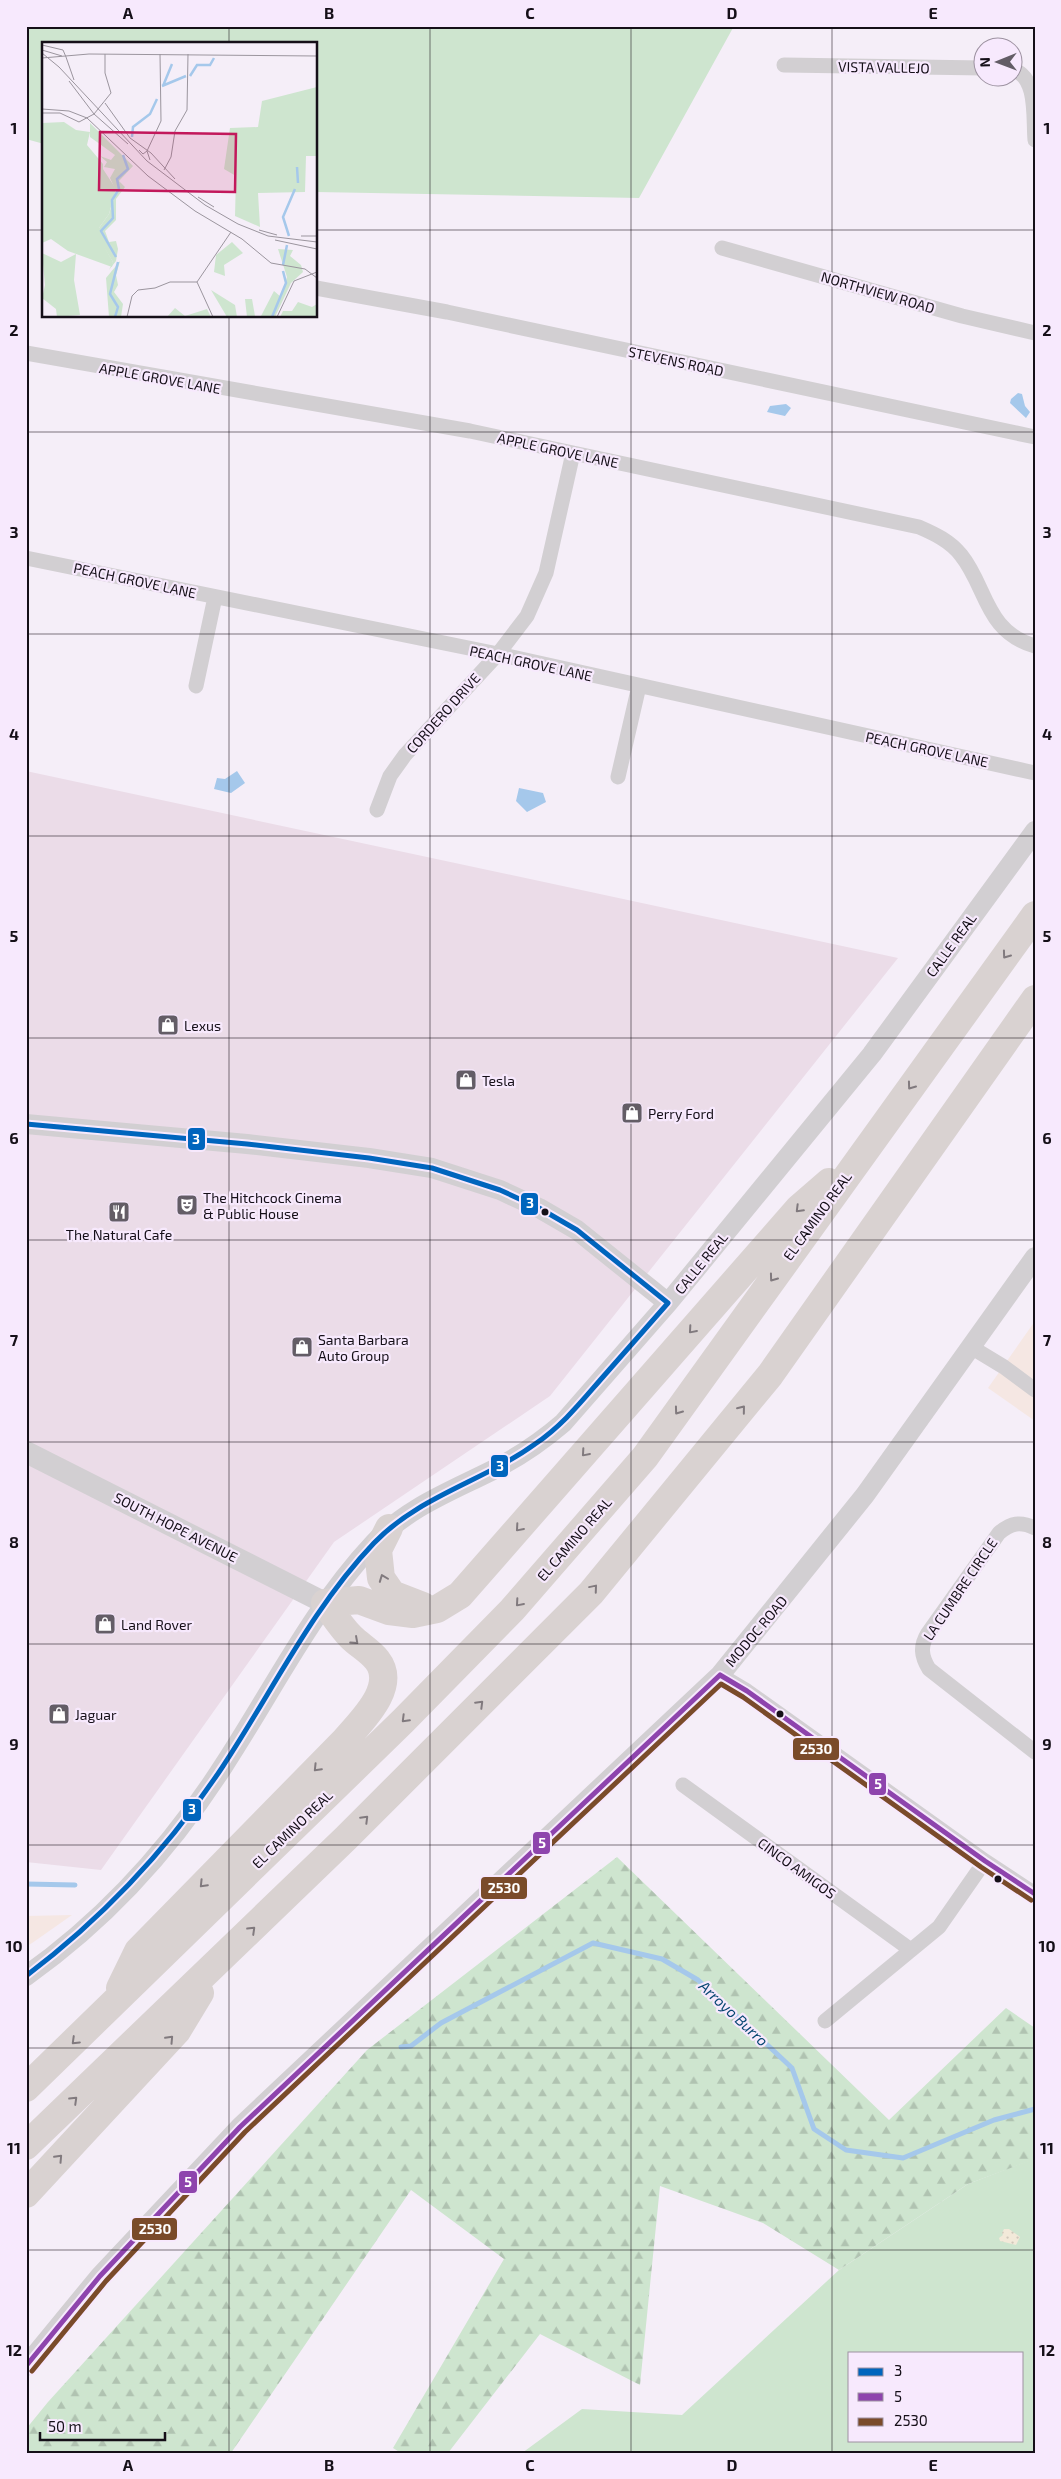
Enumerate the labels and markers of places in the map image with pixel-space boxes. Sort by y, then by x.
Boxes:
shop icon: Lexus [156,1013,180,1037]
place label: Lexus [184,1017,221,1034]
shop icon: Tesla [454,1068,478,1092]
place label: Tesla [482,1072,515,1089]
shop icon: Perry Ford [620,1101,644,1125]
place label: Perry Ford [648,1105,714,1122]
place label: The Hitchcock Cinema & Public House [203,1189,342,1222]
theatre icon: The Hitchcock Cinema & Public House [175,1193,199,1217]
restaurant icon: The Natural Cafe [107,1200,131,1224]
unlabelled marker [540,1207,550,1217]
place label: The Natural Cafe [66,1226,172,1243]
place label: Santa Barbara Auto Group [318,1331,409,1364]
shop icon: Santa Barbara Auto Group [290,1335,314,1359]
shop icon: Land Rover [93,1612,117,1636]
place label: Land Rover [121,1616,192,1633]
shop icon: Jaguar [47,1702,71,1726]
place label: Jaguar [75,1706,117,1723]
unlabelled marker [775,1709,785,1719]
unlabelled marker [993,1874,1003,1884]

